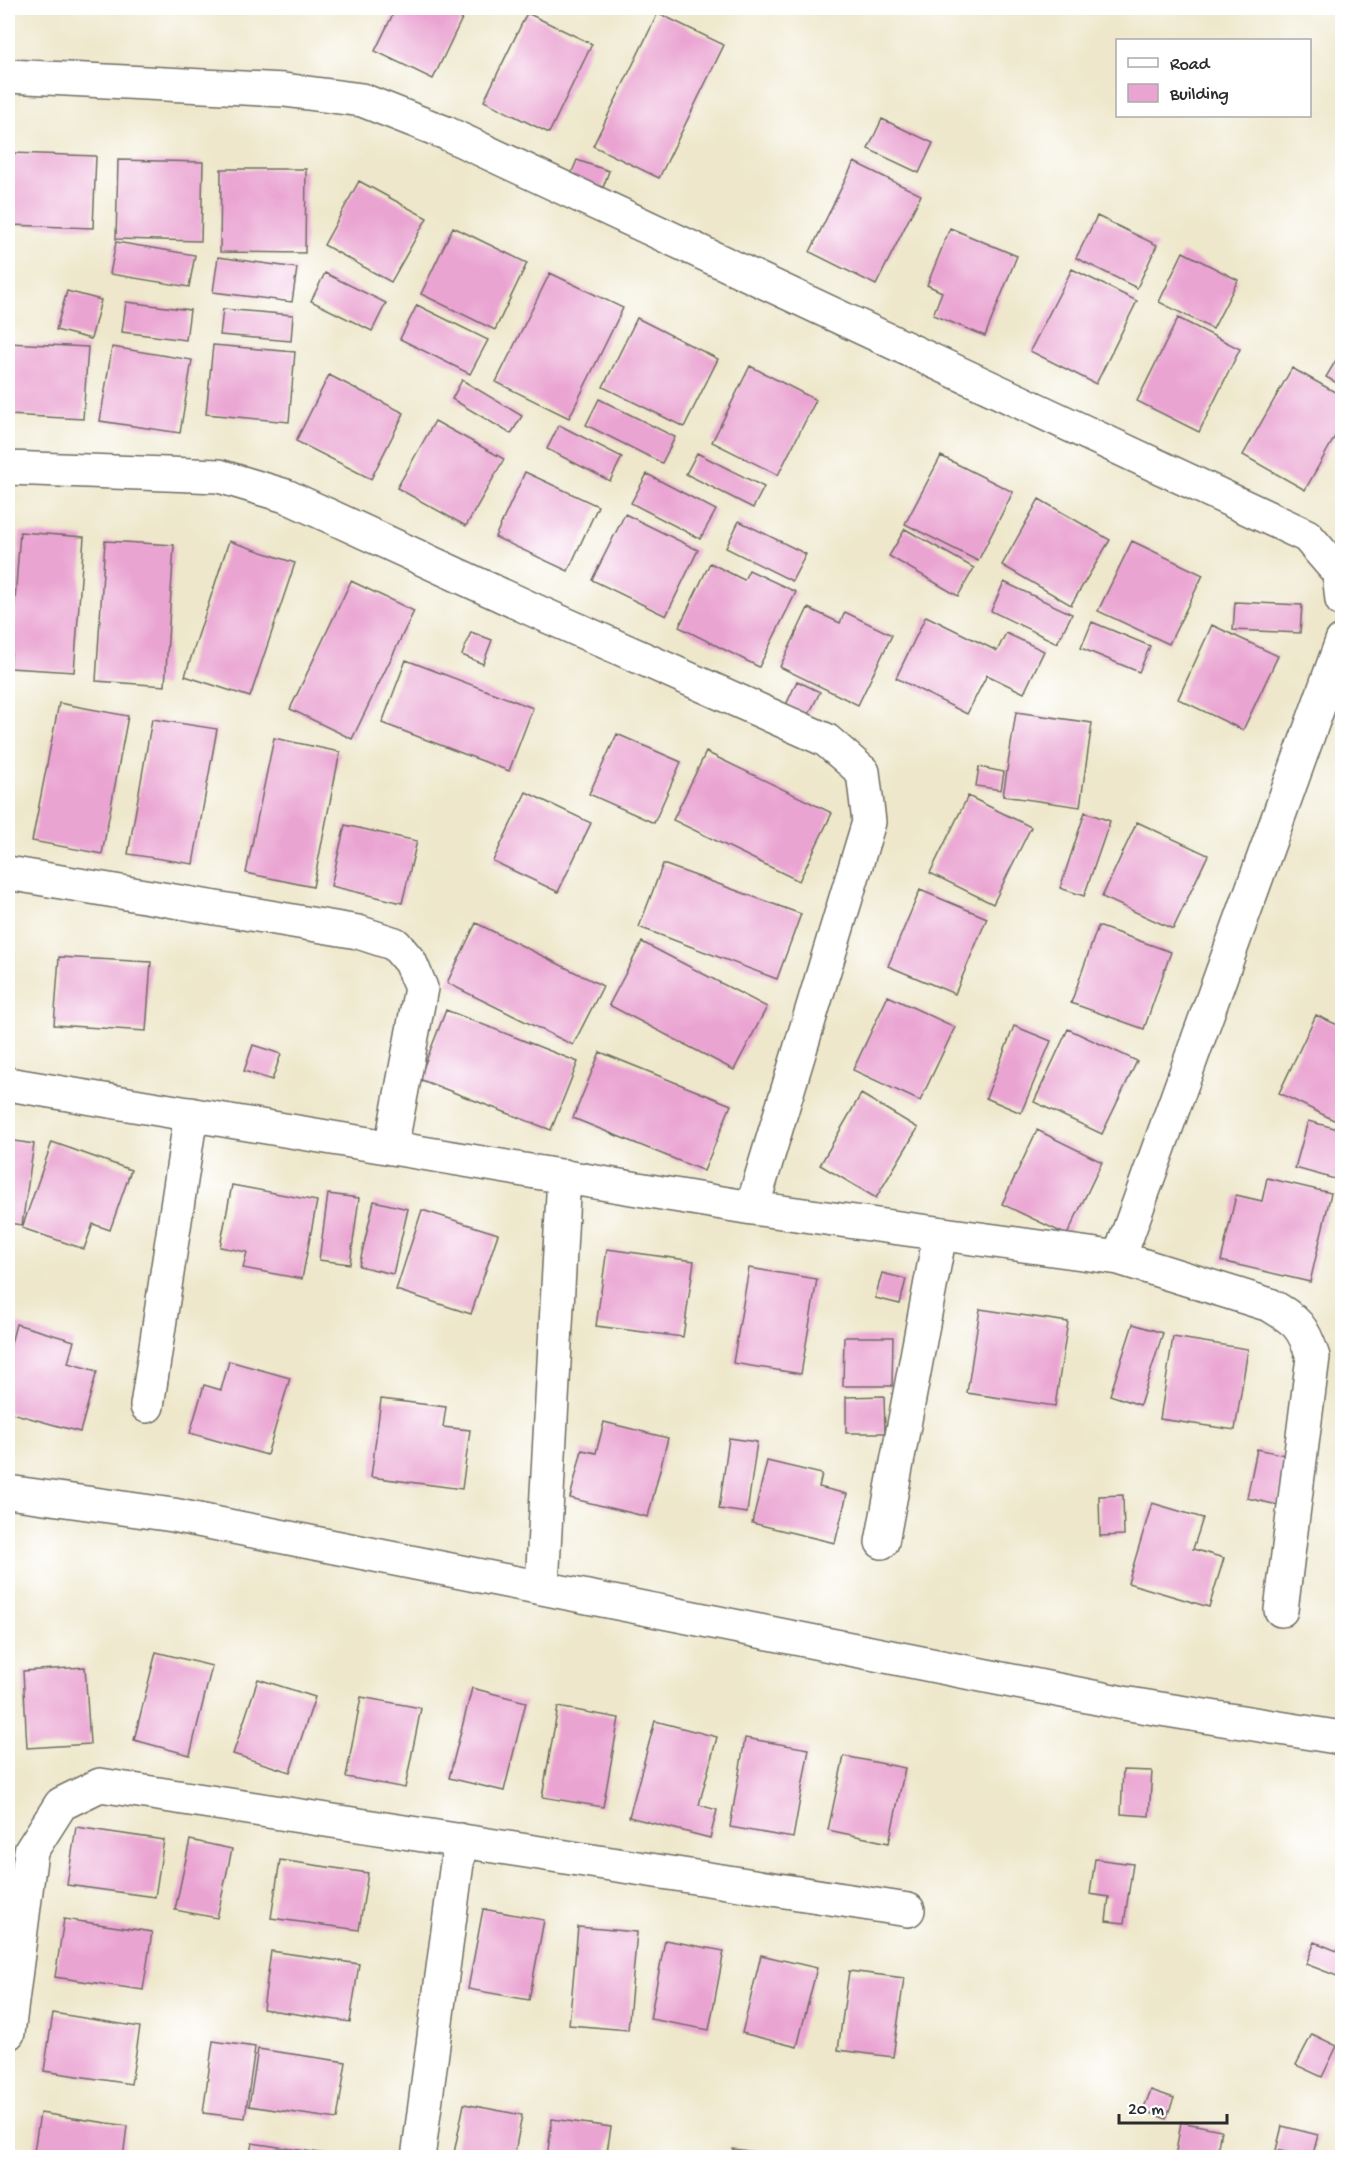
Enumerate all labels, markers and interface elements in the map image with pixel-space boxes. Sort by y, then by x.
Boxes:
legend [1116,39,1311,117]
text: Road [1170,55,1211,76]
text: Building [1169,85,1229,106]
scale bar [1119,2087,1227,2125]
text: 20 m [1128,2100,1164,2121]

